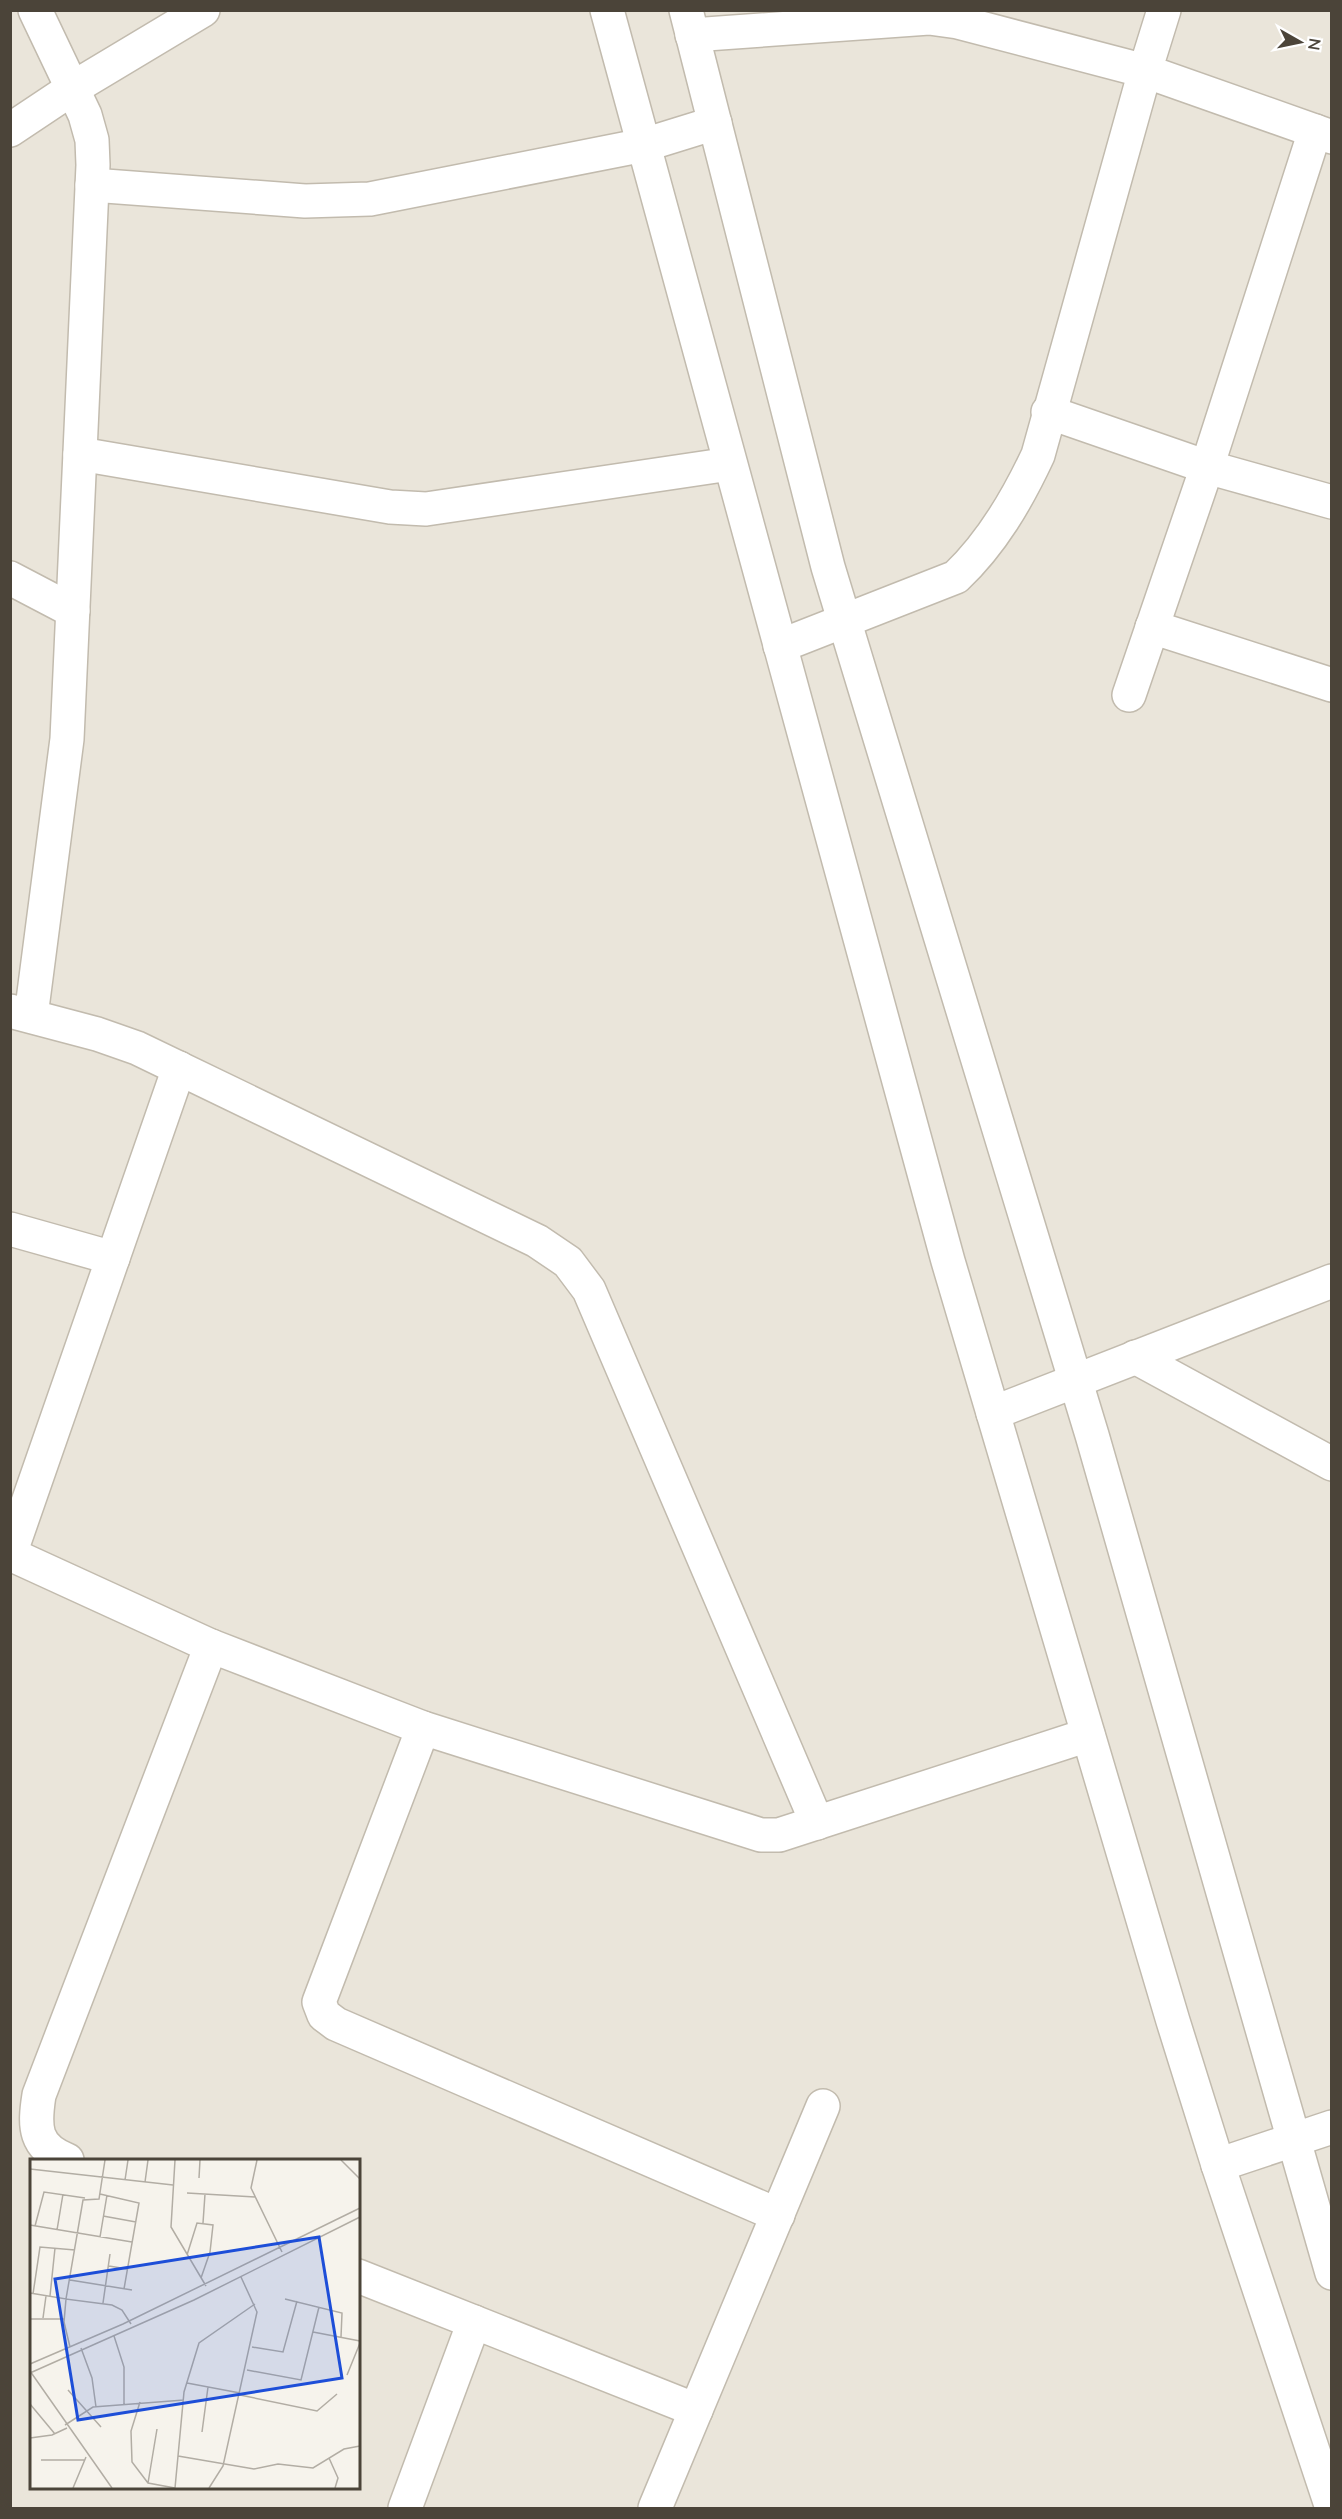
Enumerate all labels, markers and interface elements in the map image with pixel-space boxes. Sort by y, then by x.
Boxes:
north arrow [1270,12,1330,72]
text: N [1302,37,1326,52]
inset map [30,2159,360,2489]

